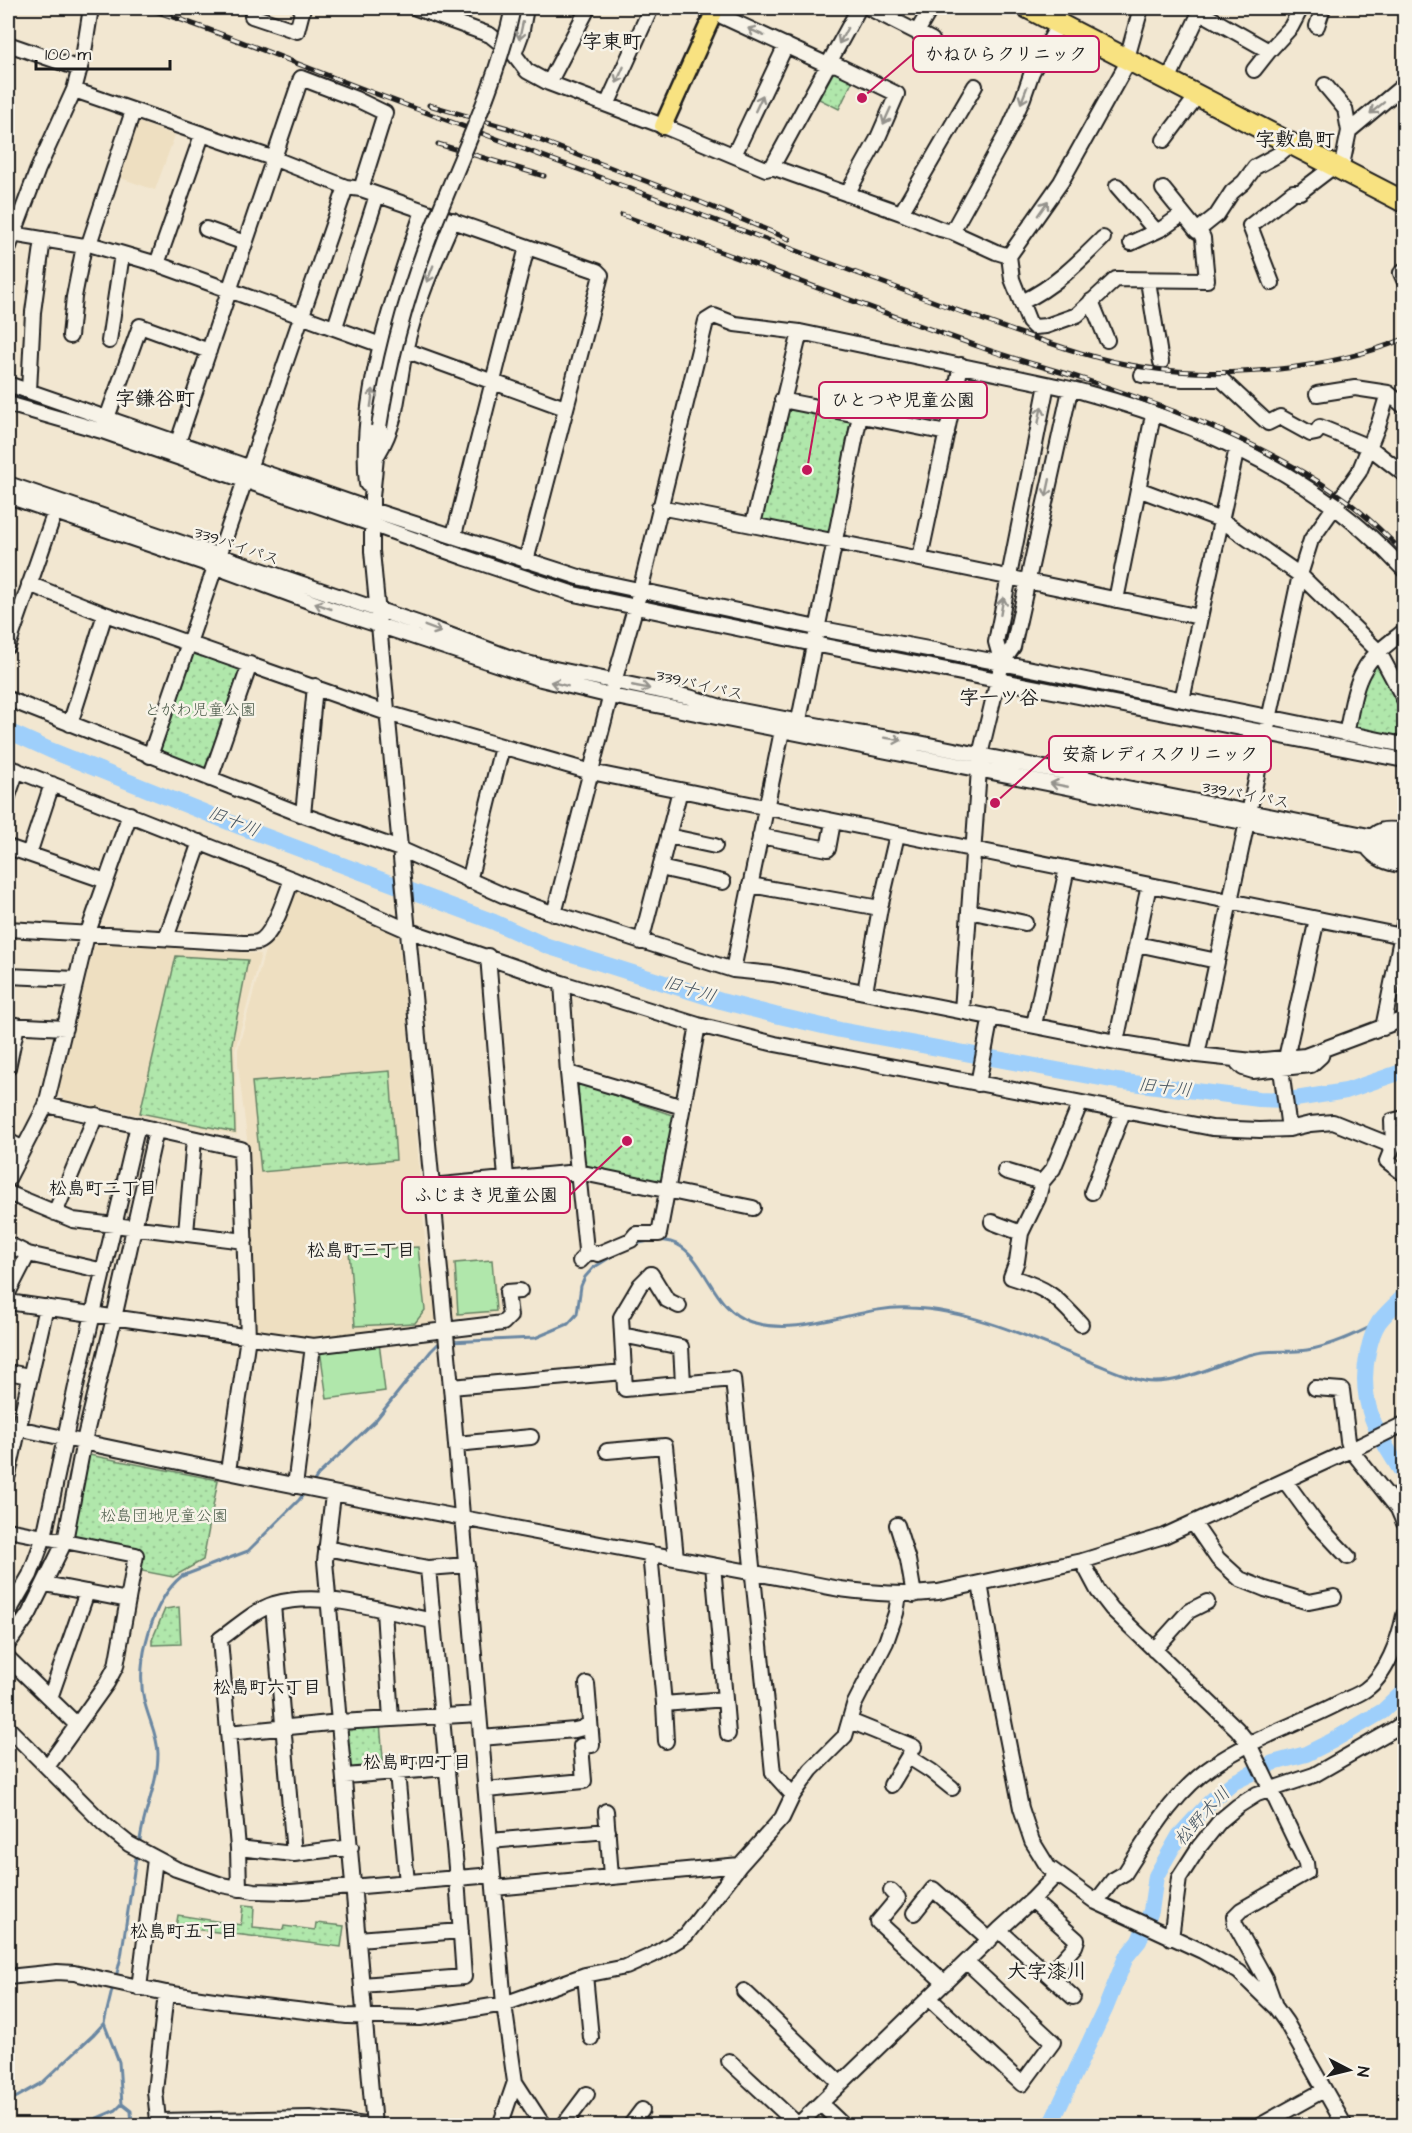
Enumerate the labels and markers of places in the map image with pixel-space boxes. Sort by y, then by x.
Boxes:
callout: かねひらクリニック [913,36,1099,72]
callout: ひとつや児童公園 [819,382,987,418]
callout: 安斎レディスクリニック [1049,736,1271,772]
callout: ふじまき児童公園 [402,1177,570,1213]

